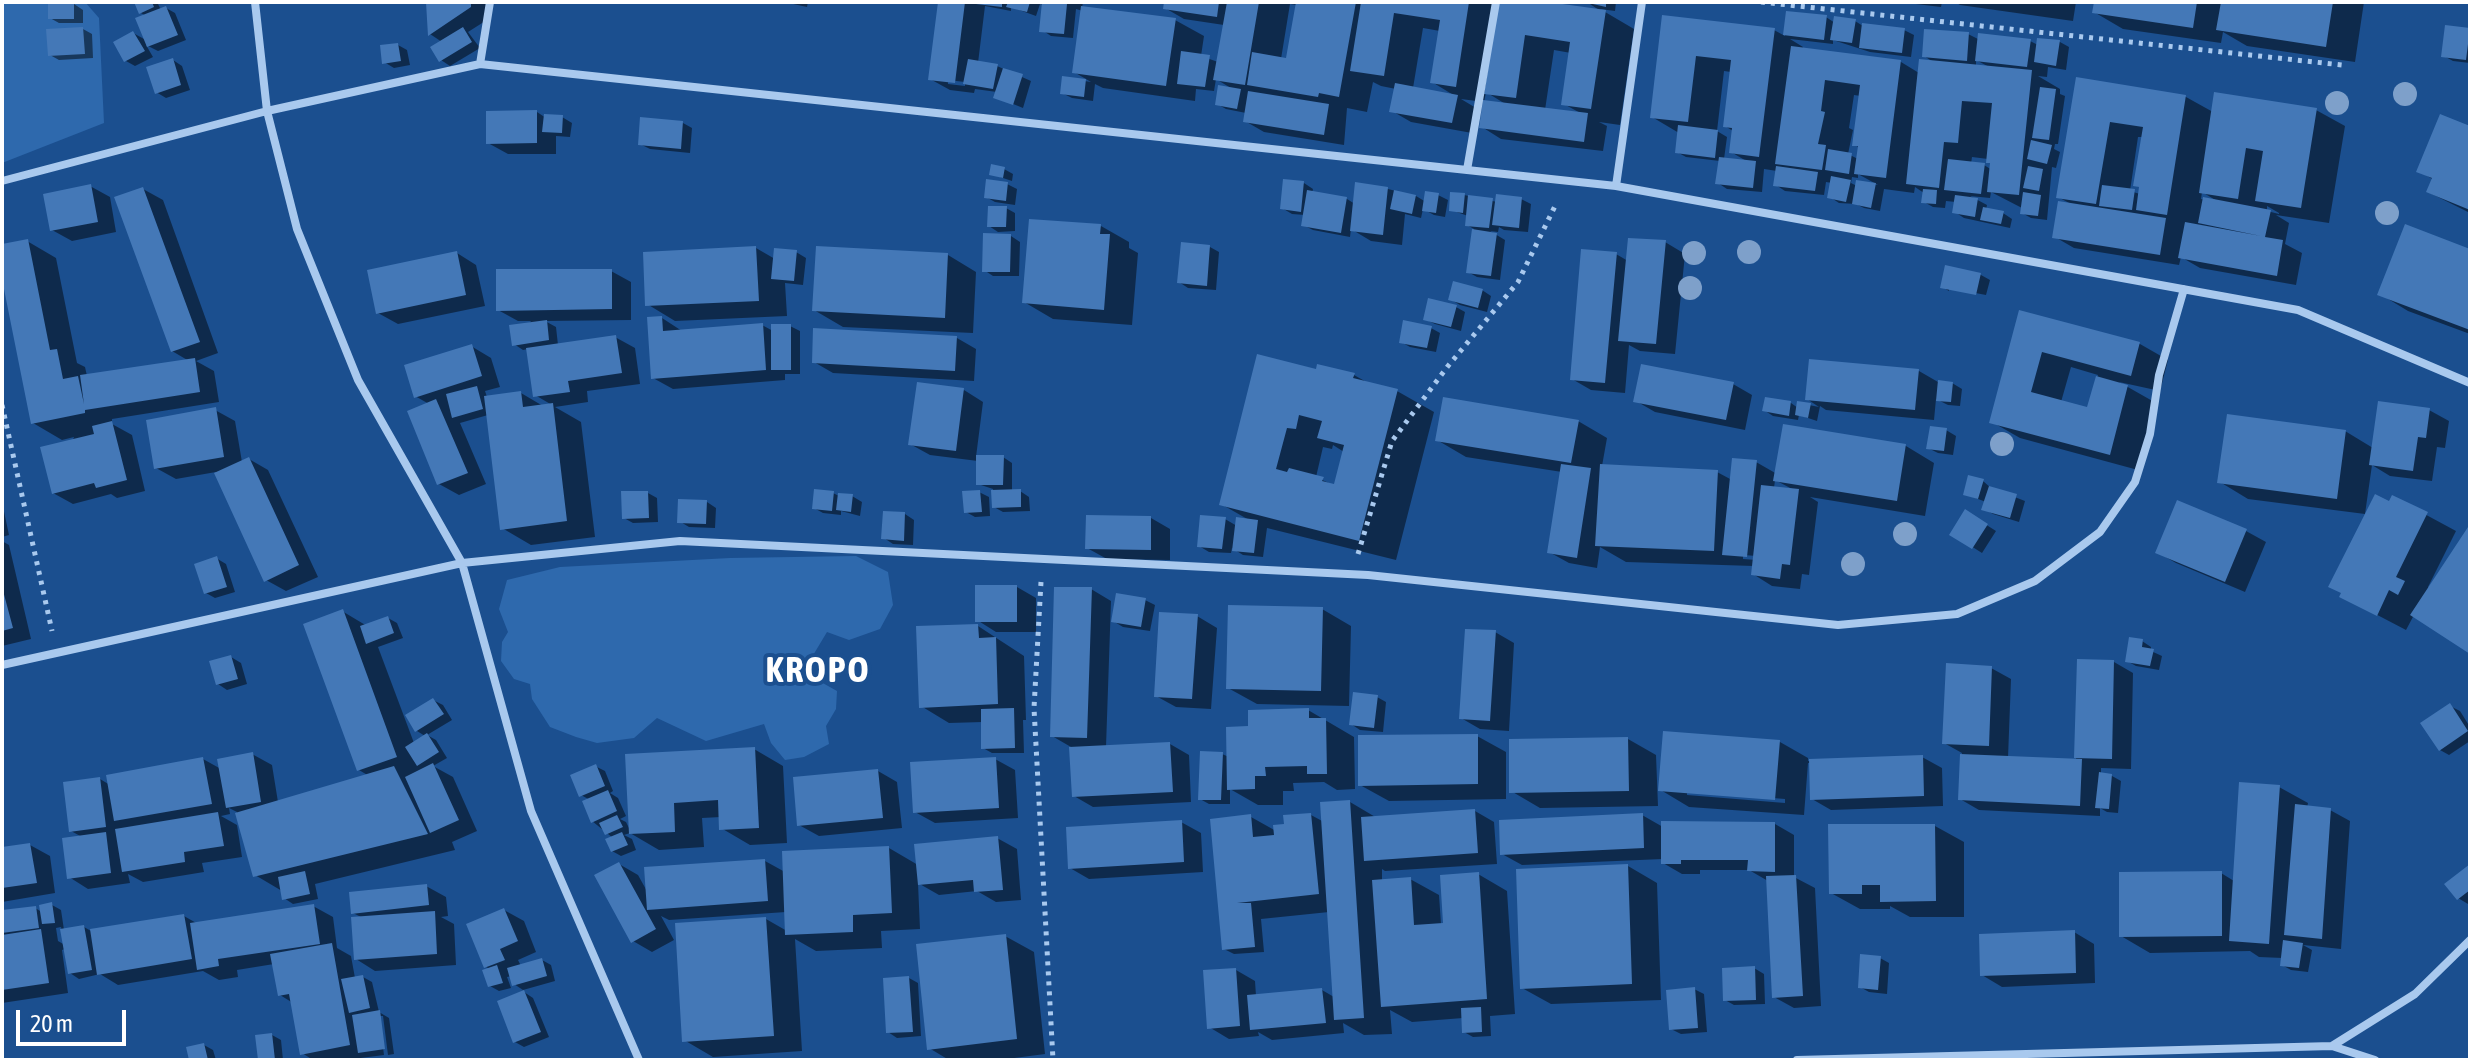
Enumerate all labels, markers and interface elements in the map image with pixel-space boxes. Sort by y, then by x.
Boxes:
district label: KROPO [766,649,870,693]
scale bar [20,994,130,1044]
text: 20 m [30,1010,73,1037]

